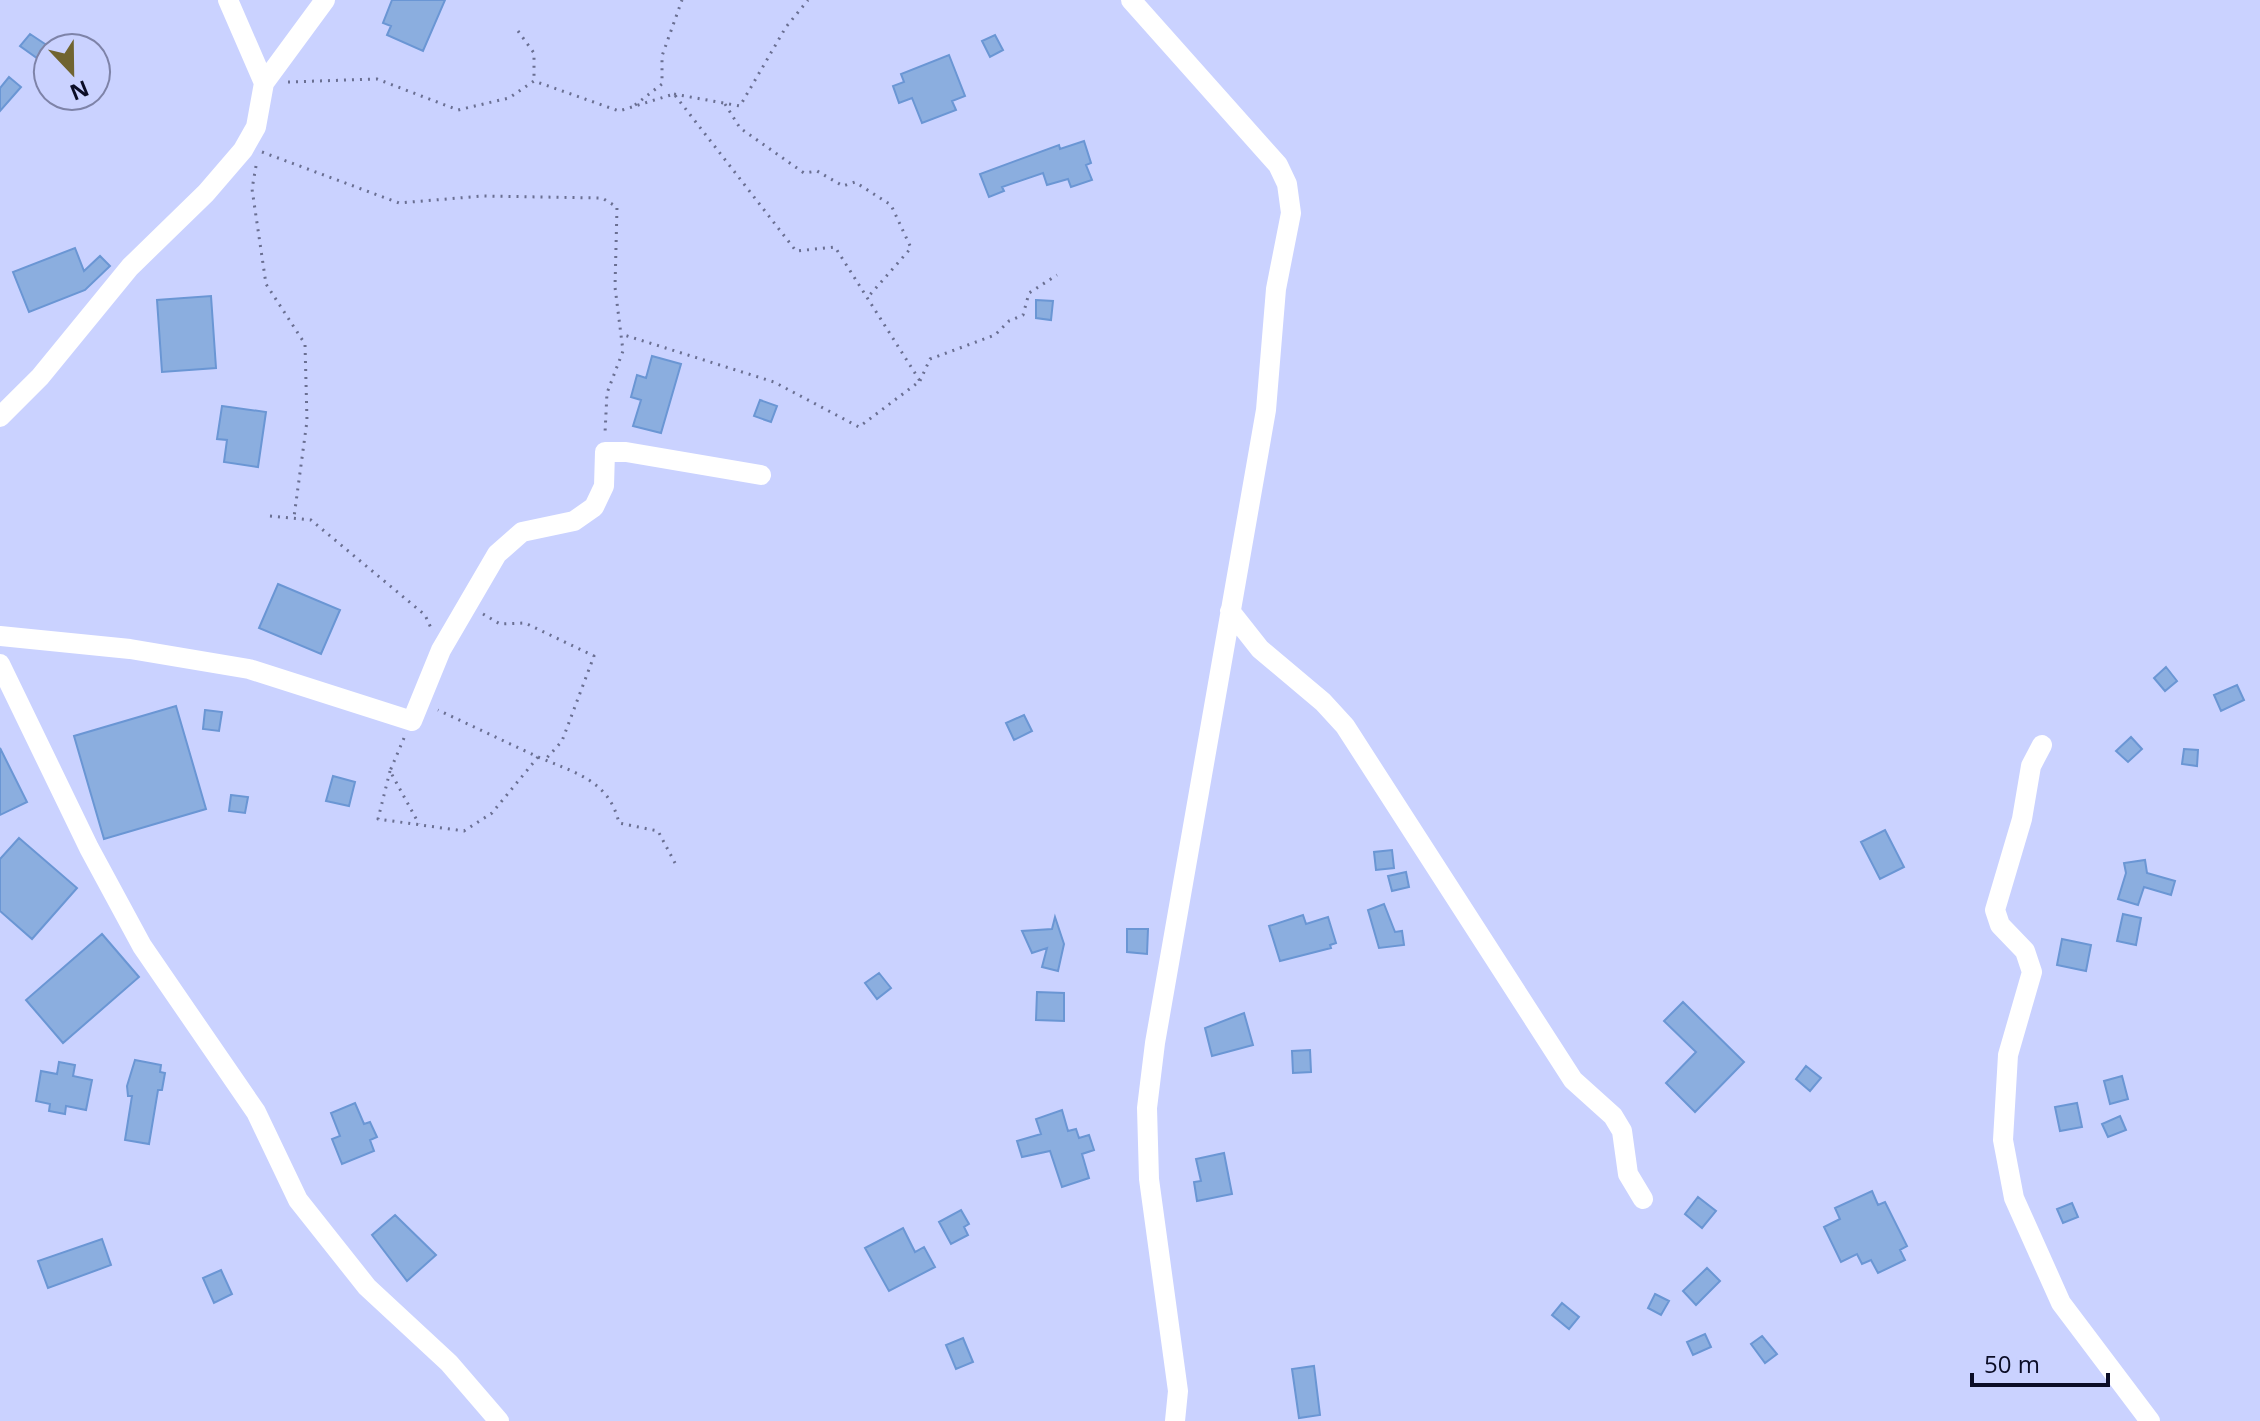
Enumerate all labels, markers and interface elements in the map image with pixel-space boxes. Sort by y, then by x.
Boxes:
north arrow [32,32,112,112]
text: N [66,74,94,109]
scale bar [1972,1337,2108,1387]
text: 50 m [1984,1347,2040,1380]

